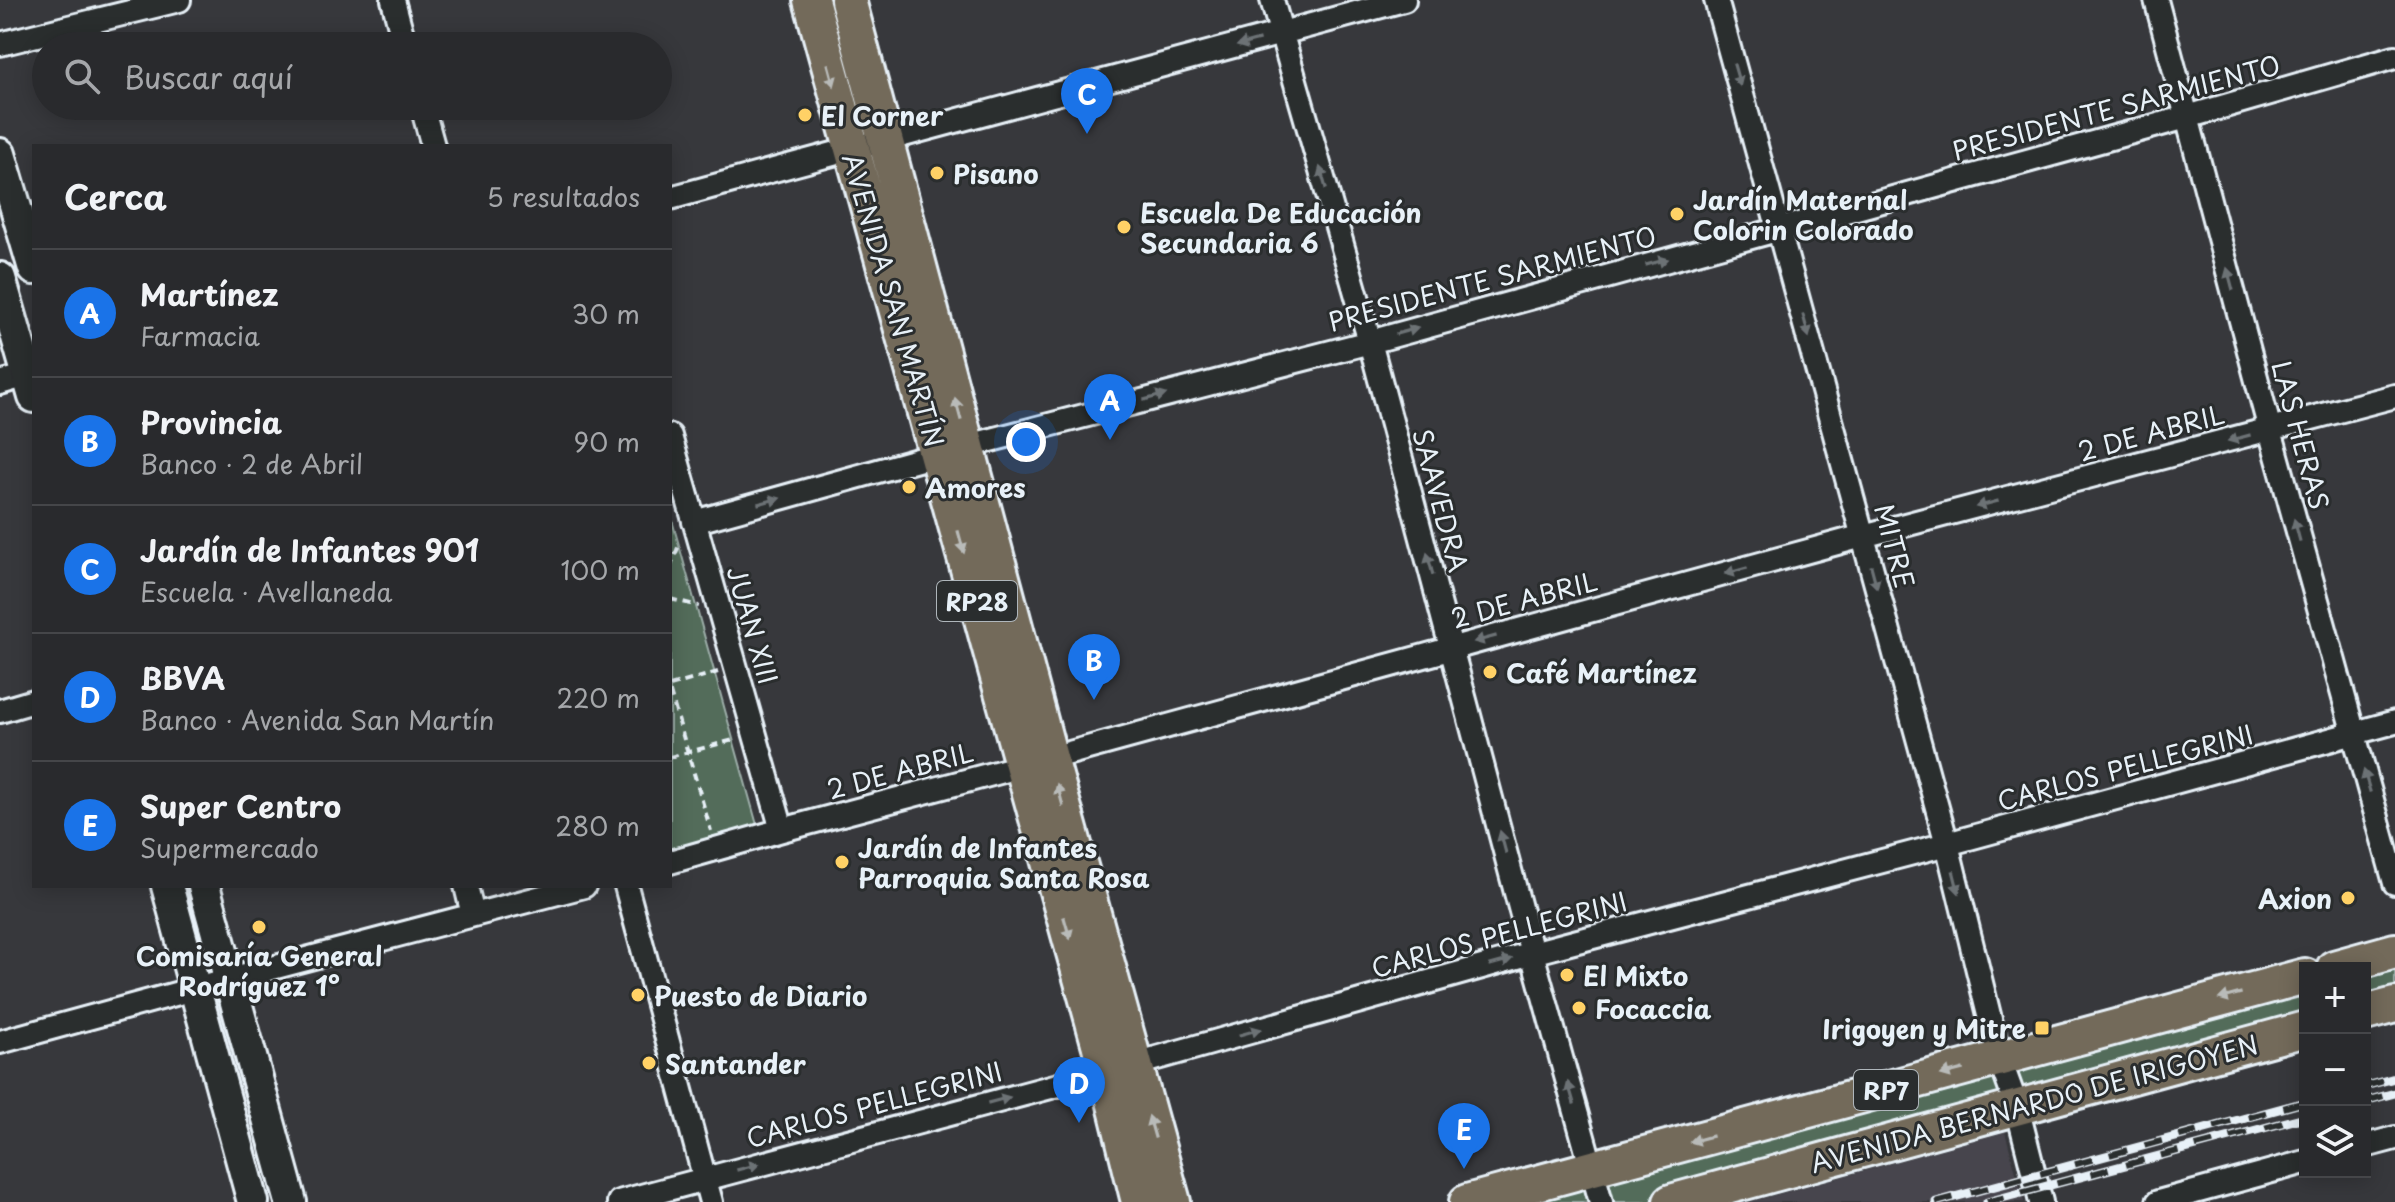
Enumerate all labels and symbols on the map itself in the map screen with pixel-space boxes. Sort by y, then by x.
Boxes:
one-way arrow [1235,37,1260,49]
street label: PRESIDENTE SARMIENTO [1948,44,2284,170]
one-way arrow [826,63,838,88]
one-way arrow [1732,63,1744,88]
pin: C [1061,68,1113,134]
place label: El Corner [821,96,944,135]
marker: El Corner [796,106,814,124]
street label: AVENIDA SAN MARTÍN [833,149,955,451]
place label: Pisano [953,154,1039,193]
marker: Pisano [928,164,946,182]
one-way arrow [1316,166,1329,190]
place label: Jardín Maternal Colorin Colorado [1693,180,1913,249]
place label: Escuela De Educación Secundaria 6 [1140,193,1422,262]
marker: Jardín Maternal Colorin Colorado [1668,205,1686,223]
street label: PRESIDENTE SARMIENTO [1324,215,1660,341]
marker: Escuela De Educación Secundaria 6 [1115,218,1133,236]
one-way arrow [1646,255,1670,268]
one-way arrow [2223,267,2236,291]
one-way arrow [1801,313,1813,338]
one-way arrow [1394,325,1419,337]
street label: LAS HERAS [2262,356,2340,514]
pin: A [1084,374,1136,440]
one-way arrow [1143,391,1168,403]
street label: 2 DE ABRIL [2074,394,2228,470]
one-way arrow [951,396,963,421]
your location [1006,422,1046,462]
street label: SAAVEDRA [1403,424,1479,576]
one-way arrow [2226,432,2251,444]
place label: Amores [925,468,1026,507]
marker: Amores [900,478,918,496]
one-way arrow [757,495,782,507]
one-way arrow [1975,498,2000,510]
street label: MITRE [1865,500,1925,592]
one-way arrow [2291,518,2303,543]
one-way arrow [955,530,968,554]
one-way arrow [1423,551,1435,576]
street label: 2 DE ABRIL [1447,561,1601,637]
street label: JUAN XIII [718,562,788,688]
one-way arrow [1723,565,1748,577]
one-way arrow [1868,565,1881,589]
road number: RP28 [937,581,1017,621]
one-way arrow [1473,633,1497,646]
pin: B [1068,634,1120,700]
place label: Café Martínez [1506,653,1697,692]
marker: Café Martínez [1481,663,1499,681]
street label: CARLOS PELLEGRINI [1993,714,2257,820]
street label: 2 DE ABRIL [823,732,977,808]
one-way arrow [2360,769,2372,794]
one-way arrow [1054,783,1066,808]
place label: Jardín de Infantes Parroquia Santa Rosa [858,828,1150,897]
one-way arrow [1497,830,1509,855]
marker: Jardín de Infantes Parroquia Santa Rosa [833,853,851,871]
one-way arrow [1950,870,1963,895]
place label: Axion [2258,879,2332,918]
street label: CARLOS PELLEGRINI [1367,881,1631,987]
marker: Axion [2339,889,2357,907]
one-way arrow [1061,915,1073,940]
marker: Comisaría General Rodríguez 1° [250,918,268,936]
place label: Comisaría General Rodríguez 1° [136,936,382,1005]
one-way arrow [1488,955,1513,967]
place label: El Mixto [1583,956,1688,995]
marker: El Mixto [1558,966,1576,984]
place label: Puesto de Diario [654,976,867,1015]
marker: Puesto de Diario [629,986,647,1004]
place label: Focaccia [1595,989,1712,1028]
one-way arrow [2217,991,2242,1003]
marker: Focaccia [1570,999,1588,1017]
place label: Irigoyen y Mitre [1822,1009,2026,1048]
marker: Irigoyen y Mitre [2033,1019,2051,1037]
street label: AVENIDA BERNARDO DE IRIGOYEN [1806,1024,2262,1182]
one-way arrow [1239,1025,1263,1038]
place label: Santander [665,1044,806,1083]
street label: CARLOS PELLEGRINI [742,1051,1006,1157]
marker: Santander [640,1054,658,1072]
pin: D [1053,1057,1105,1123]
one-way arrow [1939,1067,1964,1079]
road number: RP7 [1854,1070,1918,1110]
one-way arrow [1565,1081,1577,1106]
one-way arrow [987,1094,1012,1106]
pin: E [1438,1103,1490,1169]
one-way arrow [1145,1114,1157,1139]
one-way arrow [1688,1134,1713,1146]
one-way arrow [736,1160,761,1172]

